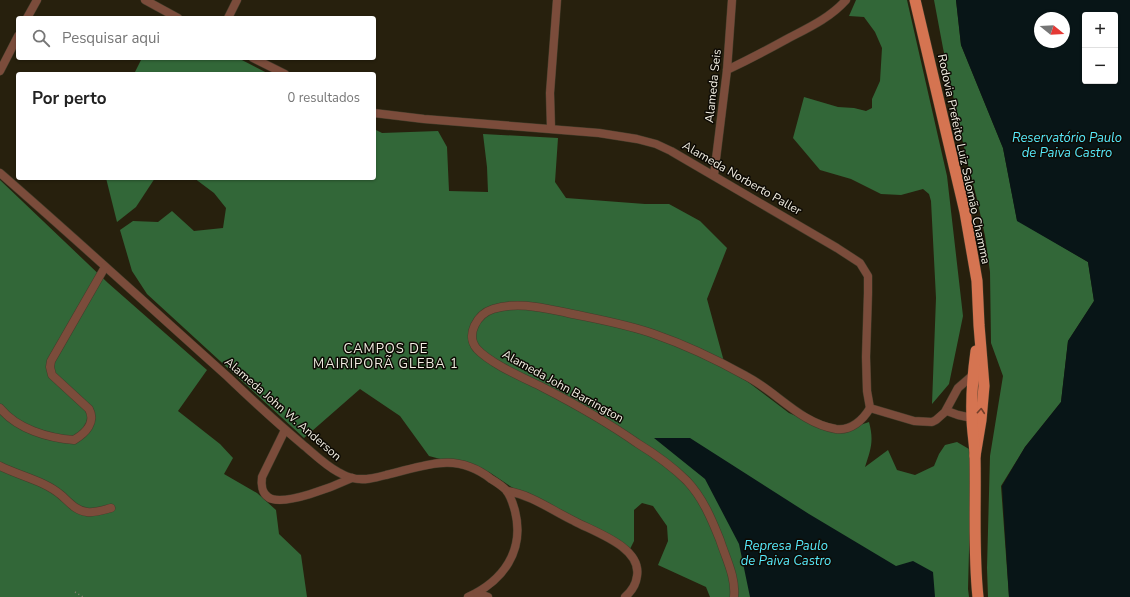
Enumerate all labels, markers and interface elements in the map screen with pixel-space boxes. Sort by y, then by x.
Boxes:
north arrow [1034,12,1070,48]
map controls [1082,12,1118,84]
button: + [1082,12,1118,48]
search box [16,16,376,60]
icon: search [30,27,52,49]
text: Pesquisar aqui [62,28,160,48]
street label: Alameda Seis [701,48,725,124]
button: − [1082,48,1118,84]
street label: Rodovia Prefeito Luiz Salomão Chamma [934,52,994,266]
text: Por perto [32,87,107,110]
text: 0 resultados [288,89,360,107]
water label: Reservatório Paulo de Paiva Castro [1012,129,1122,162]
street label: Alameda Norberto Paller [680,137,805,219]
district label: CAMPOS DE MAIRIPORÃ GLEBA 1 [313,340,459,373]
street label: Alameda John Barrington [499,346,627,426]
street label: Alameda John W. Anderson [221,354,345,464]
one-way arrow [977,408,986,414]
water label: Represa Paulo de Paiva Castro [741,537,831,570]

